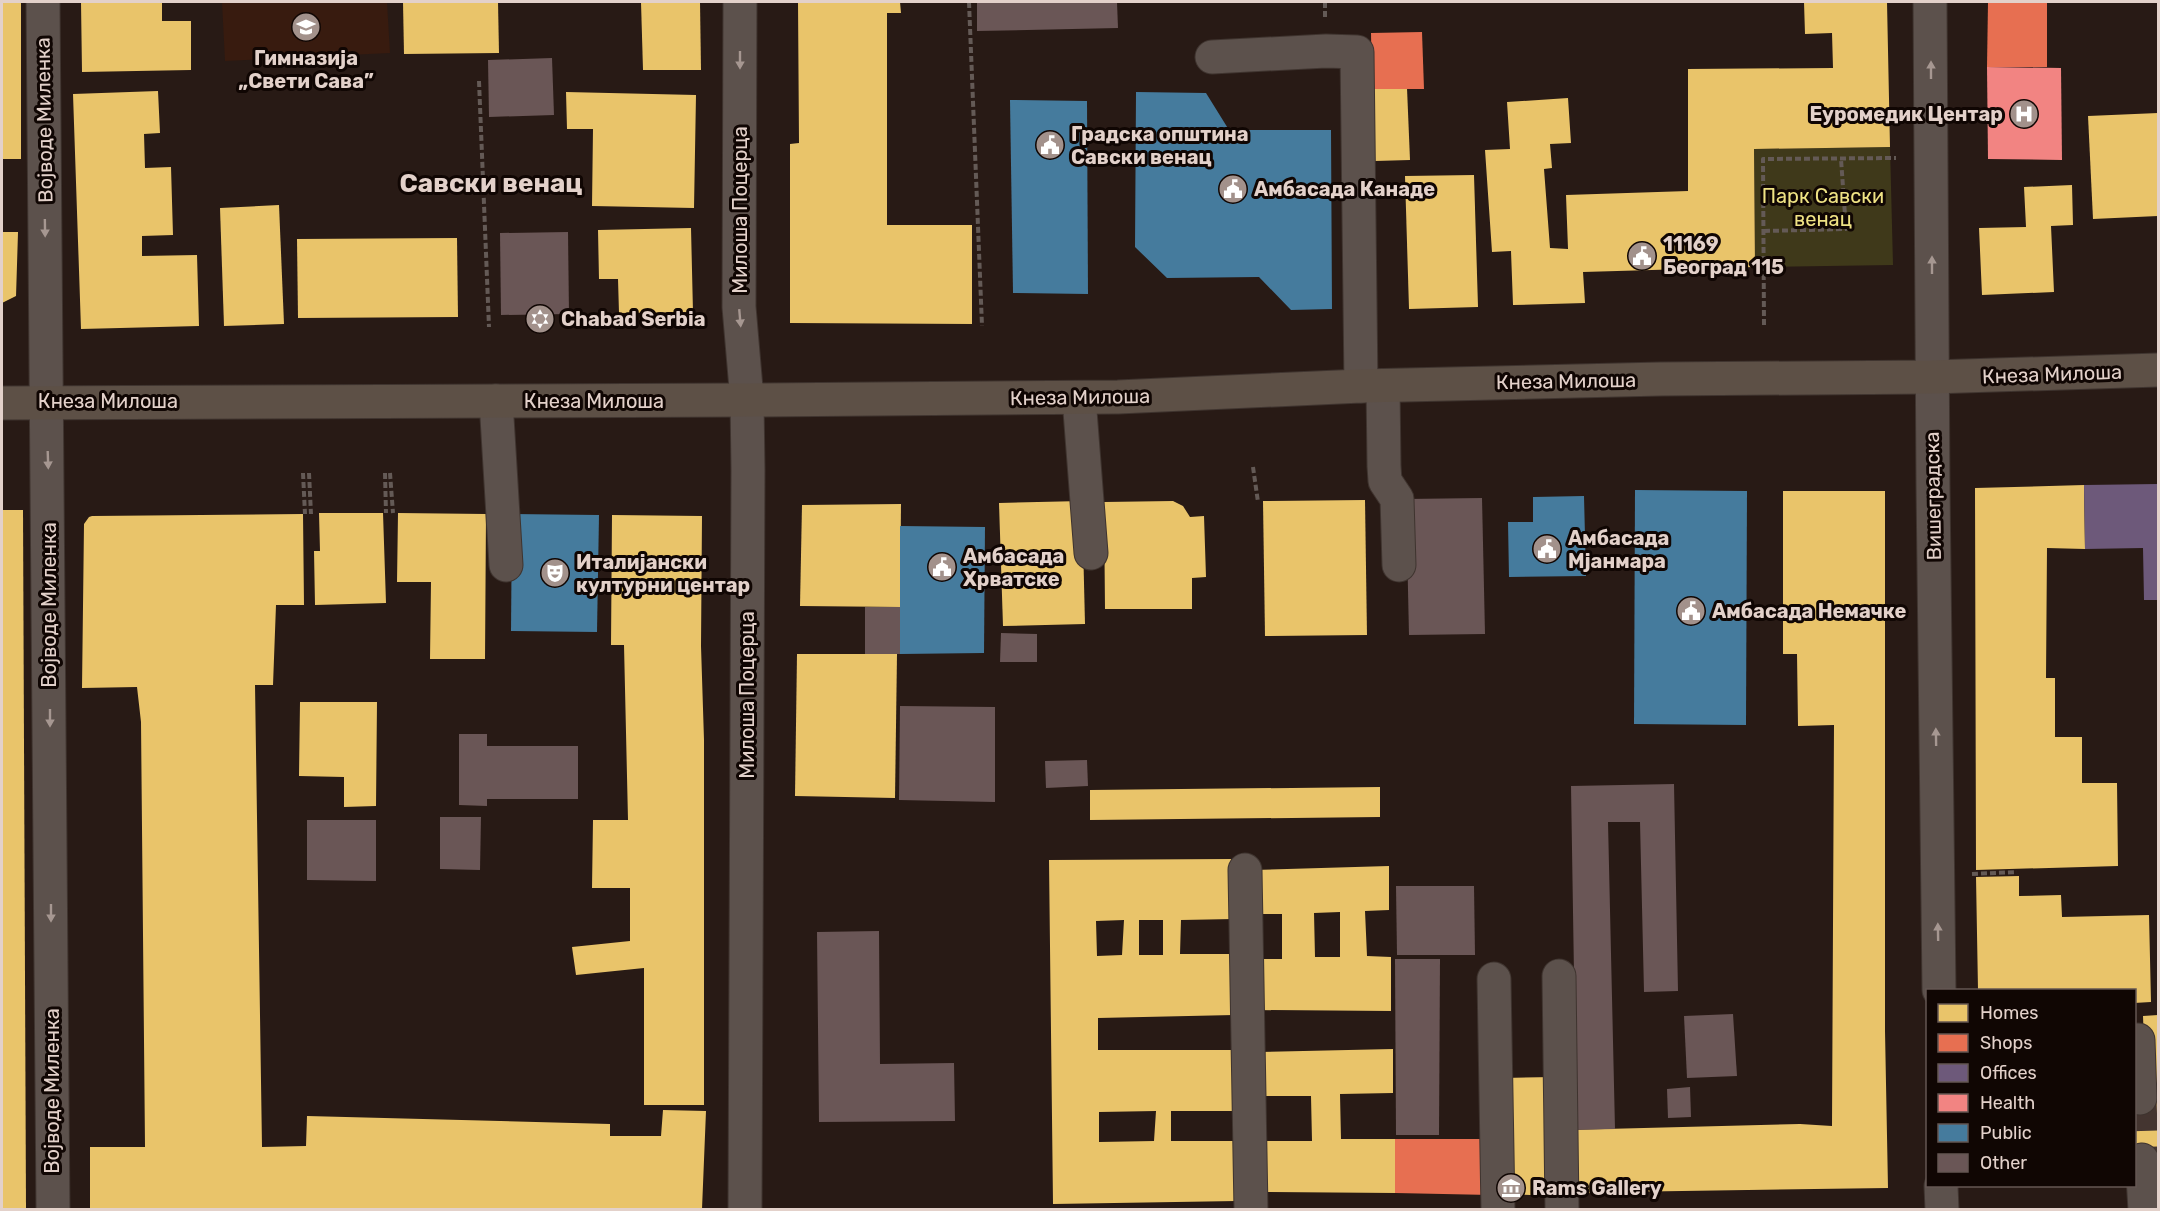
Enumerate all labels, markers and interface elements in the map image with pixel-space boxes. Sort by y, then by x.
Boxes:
school or university icon: Гимназија „Свети Сава” [290,11,322,43]
street label: Војводе Миленка [31,37,57,203]
place label: Гимназија „Свети Сава” [238,46,374,93]
one-way arrow [735,50,745,69]
one-way arrow [1926,60,1936,79]
hospital icon: Еуромедик Центар [2008,98,2040,130]
place label: Еуромедик Центар [1810,102,2003,126]
place label: Градска општина Савски венац [1071,122,1249,169]
street label: Милоша Поцерца [728,126,752,294]
public building icon: Градска општина Савски венац [1034,129,1066,161]
district label: Савски венац [400,168,582,199]
public building icon: Амбасада Канаде [1217,173,1249,205]
place label: Амбасада Канаде [1254,177,1435,201]
park label: Парк Савски венац [1762,184,1884,231]
one-way arrow [40,218,50,237]
place label: 11169 Београд 115 [1663,232,1784,279]
public building icon: 11169 Београд 115 [1626,240,1658,272]
one-way arrow [1927,255,1937,274]
synagogue icon: Chabad Serbia [524,303,556,335]
place label: Chabad Serbia [561,307,706,331]
one-way arrow [735,308,745,327]
street label: Кнеза Милоша [1981,360,2123,388]
street label: Кнеза Милоша [1496,368,1636,394]
street label: Кнеза Милоша [1010,384,1150,410]
street label: Кнеза Милоша [38,389,178,413]
street label: Кнеза Милоша [524,389,664,413]
street label: Вишеградска [1920,431,1946,561]
one-way arrow [43,450,52,469]
street label: Војводе Миленка [37,522,61,688]
place label: Амбасада Мјанмара [1568,526,1669,573]
public building icon: Амбасада Мјанмара [1531,533,1563,565]
place label: Амбасада Хрватске [963,544,1064,591]
place label: Италијански културни центар [576,550,750,597]
public building icon: Амбасада Хрватске [926,551,958,583]
theatre icon: Италијански културни центар [539,557,571,589]
public building icon: Амбасада Немачке [1675,595,1707,627]
place label: Амбасада Немачке [1712,599,1907,623]
street label: Милоша Поцерца [735,611,759,779]
one-way arrow [45,708,55,727]
one-way arrow [1931,728,1941,747]
one-way arrow [46,903,56,922]
one-way arrow [1933,923,1943,942]
legend [1926,989,2136,1187]
text: Homes [1980,1002,2038,1024]
street label: Војводе Миленка [40,1008,64,1174]
text: Shops [1980,1032,2032,1054]
text: Offices [1980,1062,2037,1084]
text: Health [1980,1092,2035,1114]
text: Public [1980,1122,2032,1144]
text: Other [1980,1152,2027,1174]
museum icon: Rams Gallery [1495,1172,1527,1204]
place label: Rams Gallery [1532,1176,1662,1200]

